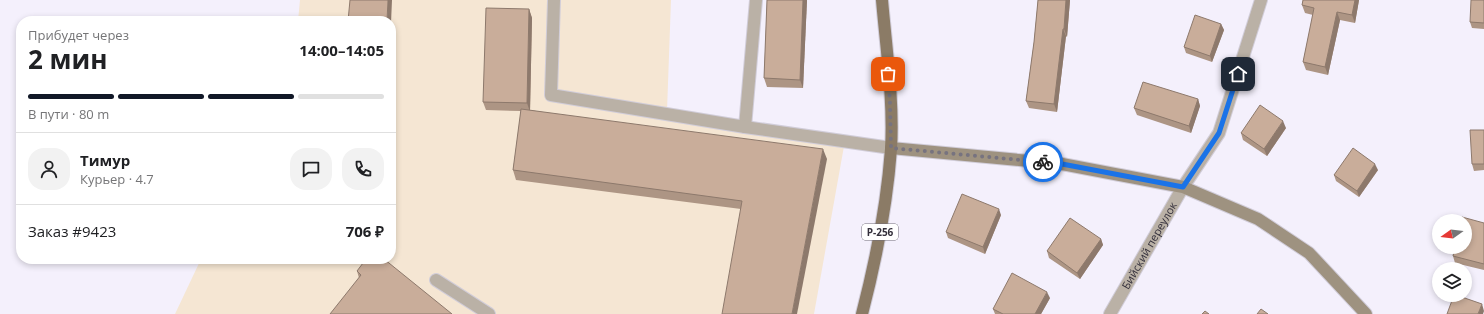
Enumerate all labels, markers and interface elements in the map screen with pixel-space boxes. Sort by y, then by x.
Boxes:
text: Прибудет через [28,26,129,44]
text: 14:00–14:05 [299,40,384,60]
text: 2 мин [28,41,108,77]
pin [871,57,905,91]
pin [1221,57,1255,91]
icon: bag [877,63,899,85]
icon: home [1227,63,1249,85]
text: В пути · 80 m [28,105,109,123]
courier [1023,142,1063,182]
button: person [28,148,70,190]
button: chat [290,148,332,190]
button: phone [342,148,384,190]
text: Тимур [80,150,130,170]
icon: bike [1032,151,1054,173]
text: Курьер · 4.7 [80,170,154,188]
street label: Бийский переулок [1118,198,1180,292]
north arrow [1432,214,1472,254]
map controls [1432,214,1472,302]
text: Заказ #9423 [28,221,116,241]
text: 706 ₽ [346,221,384,241]
road number: Р-256 [862,224,898,240]
button: layers [1432,262,1472,302]

